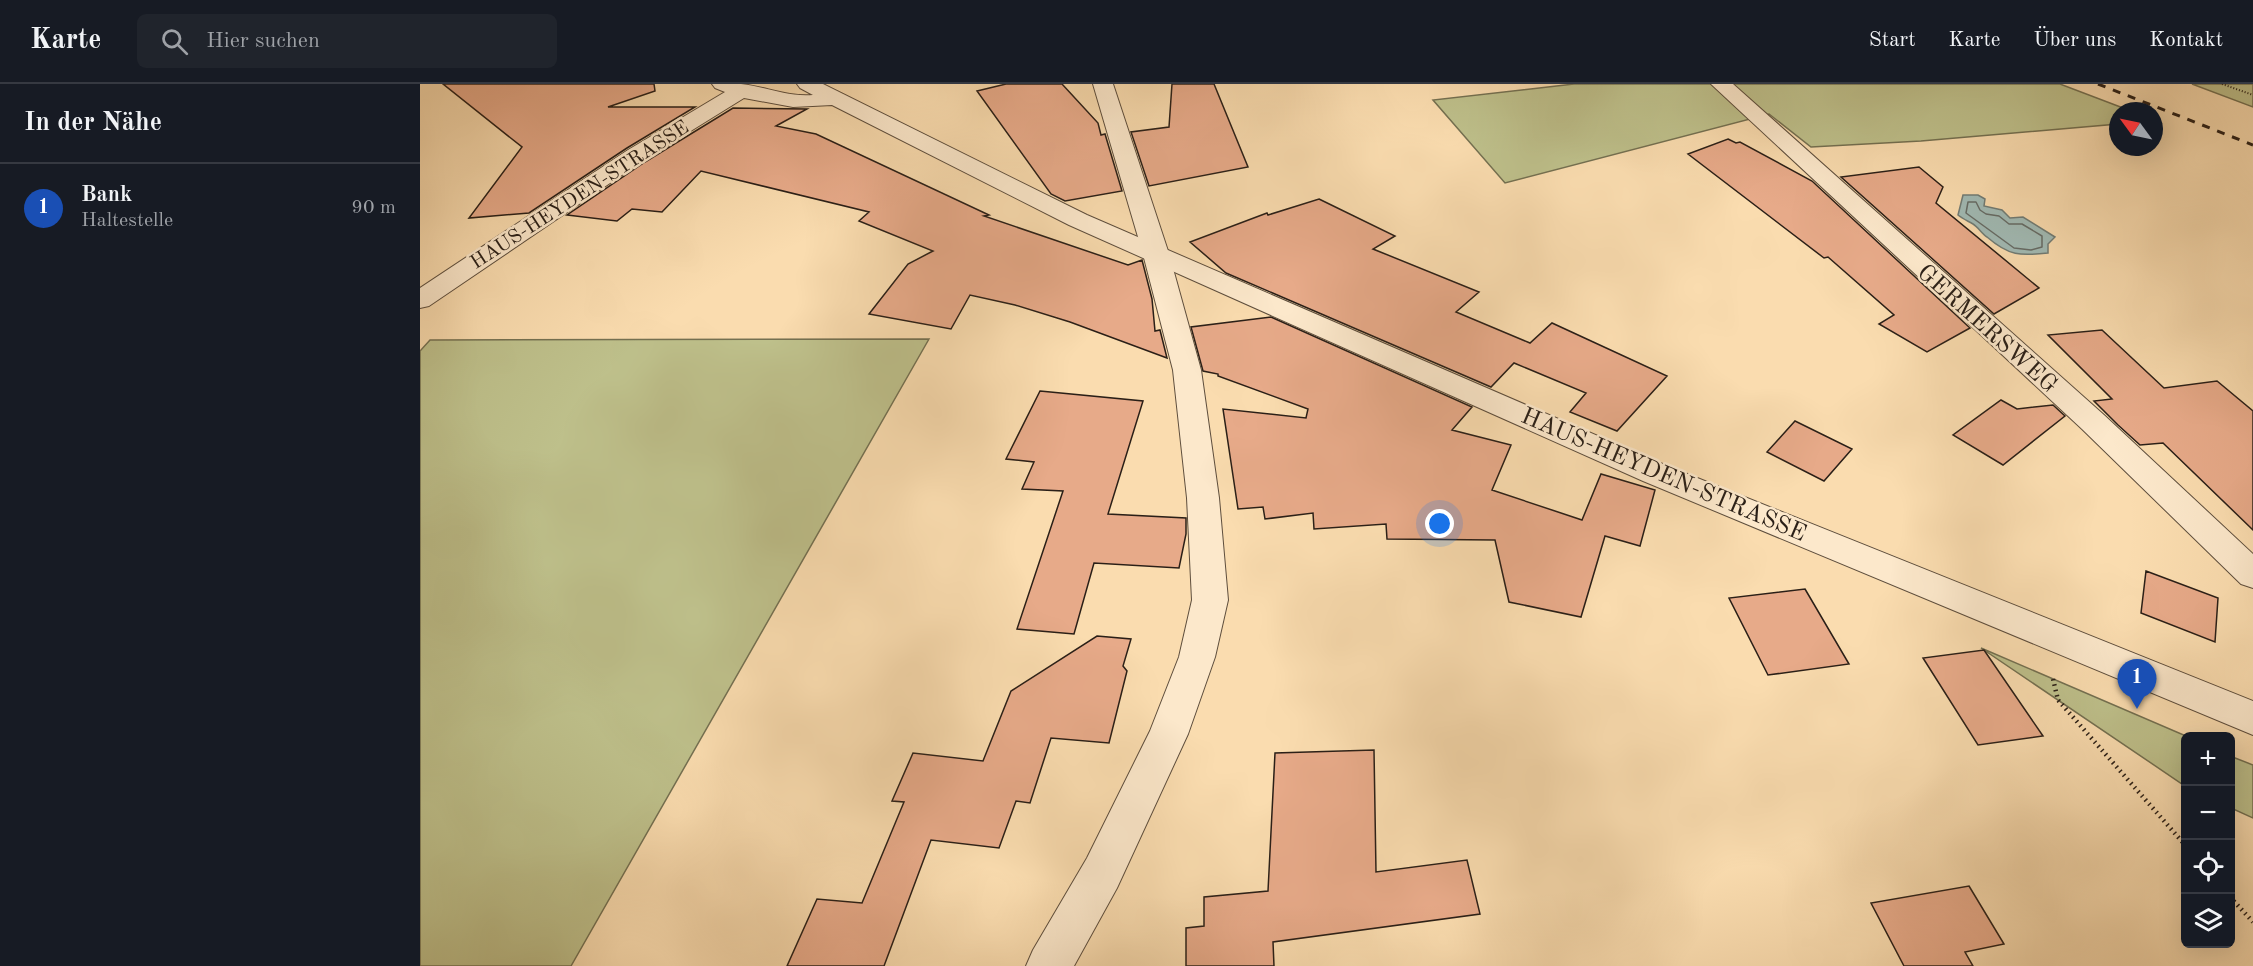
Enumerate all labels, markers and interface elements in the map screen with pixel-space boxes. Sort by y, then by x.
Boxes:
search box [137,14,557,68]
icon: search [158,25,191,58]
text: Karte [30,27,101,55]
text: Hier suchen [206,30,320,52]
text: Start [1869,30,1916,51]
text: Karte [1949,30,2000,51]
text: Über uns [2033,30,2116,51]
text: Kontakt [2149,30,2223,51]
north arrow [2109,102,2163,156]
text: In der Nähe [24,110,162,136]
street label: HAUS-HEYDEN-STRASSE [467,118,693,274]
text: Bank [81,184,132,206]
text: 1 [38,198,49,218]
text: 90 m [351,198,396,218]
text: Haltestelle [81,211,173,231]
street label: GERMERSWEG [1912,261,2061,398]
street label: HAUS-HEYDEN-STRASSE [1517,405,1809,547]
your location [1425,509,1454,538]
pin: 1 [2118,660,2156,709]
map controls [2181,732,2235,948]
button: + [2181,732,2235,786]
button: − [2181,786,2235,840]
button: locate [2181,840,2235,894]
button: layers [2181,894,2235,948]

